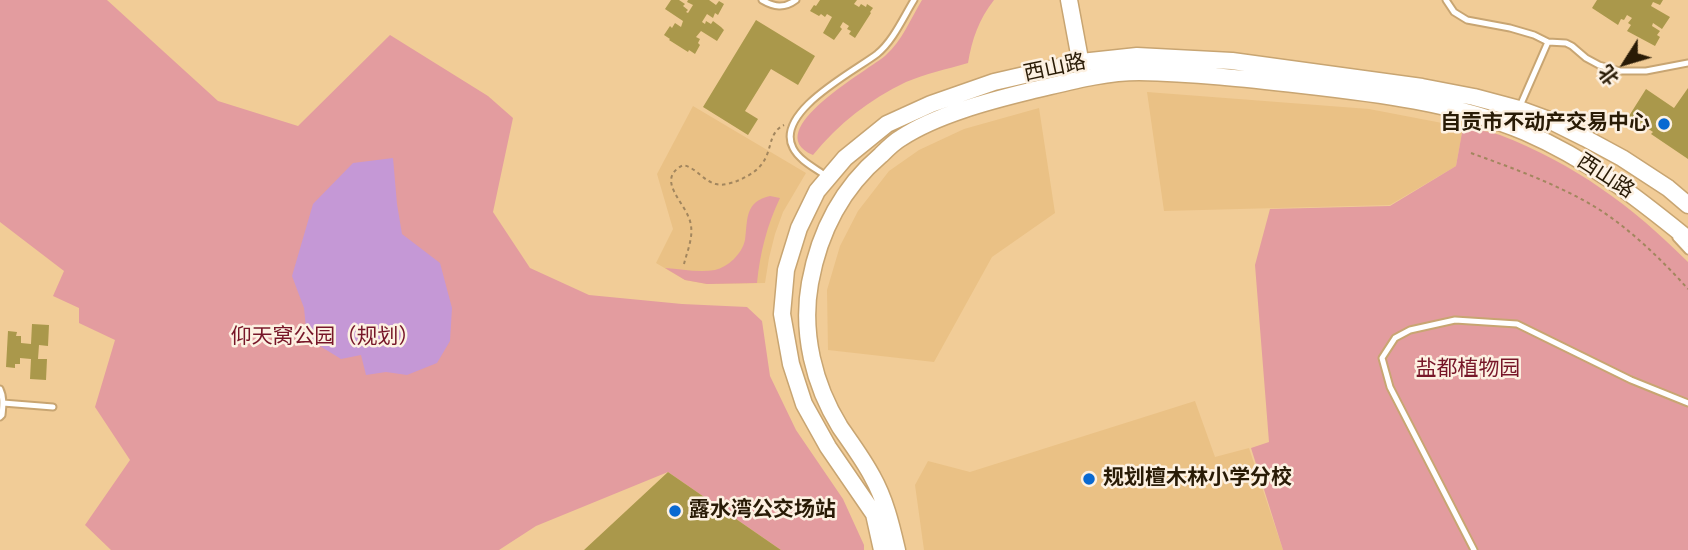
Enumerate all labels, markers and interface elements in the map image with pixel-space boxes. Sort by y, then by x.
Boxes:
north arrow [1590,28,1660,98]
street label: 西山路 [1022,50,1088,88]
text: 北 [1591,60,1625,92]
place label: 自贡市不动产交易中心 [1440,111,1650,137]
marker: 自贡市不动产交易中心 [1656,116,1672,132]
street label: 西山路 [1572,149,1638,205]
park label: 仰天窝公园（规划） [231,325,419,351]
park label: 盐都植物园 [1416,357,1520,383]
place label: 规划檀木林小学分校 [1103,466,1292,492]
marker: 规划檀木林小学分校 [1081,471,1097,487]
place label: 露水湾公交场站 [689,498,836,524]
marker: 露水湾公交场站 [667,503,683,519]

